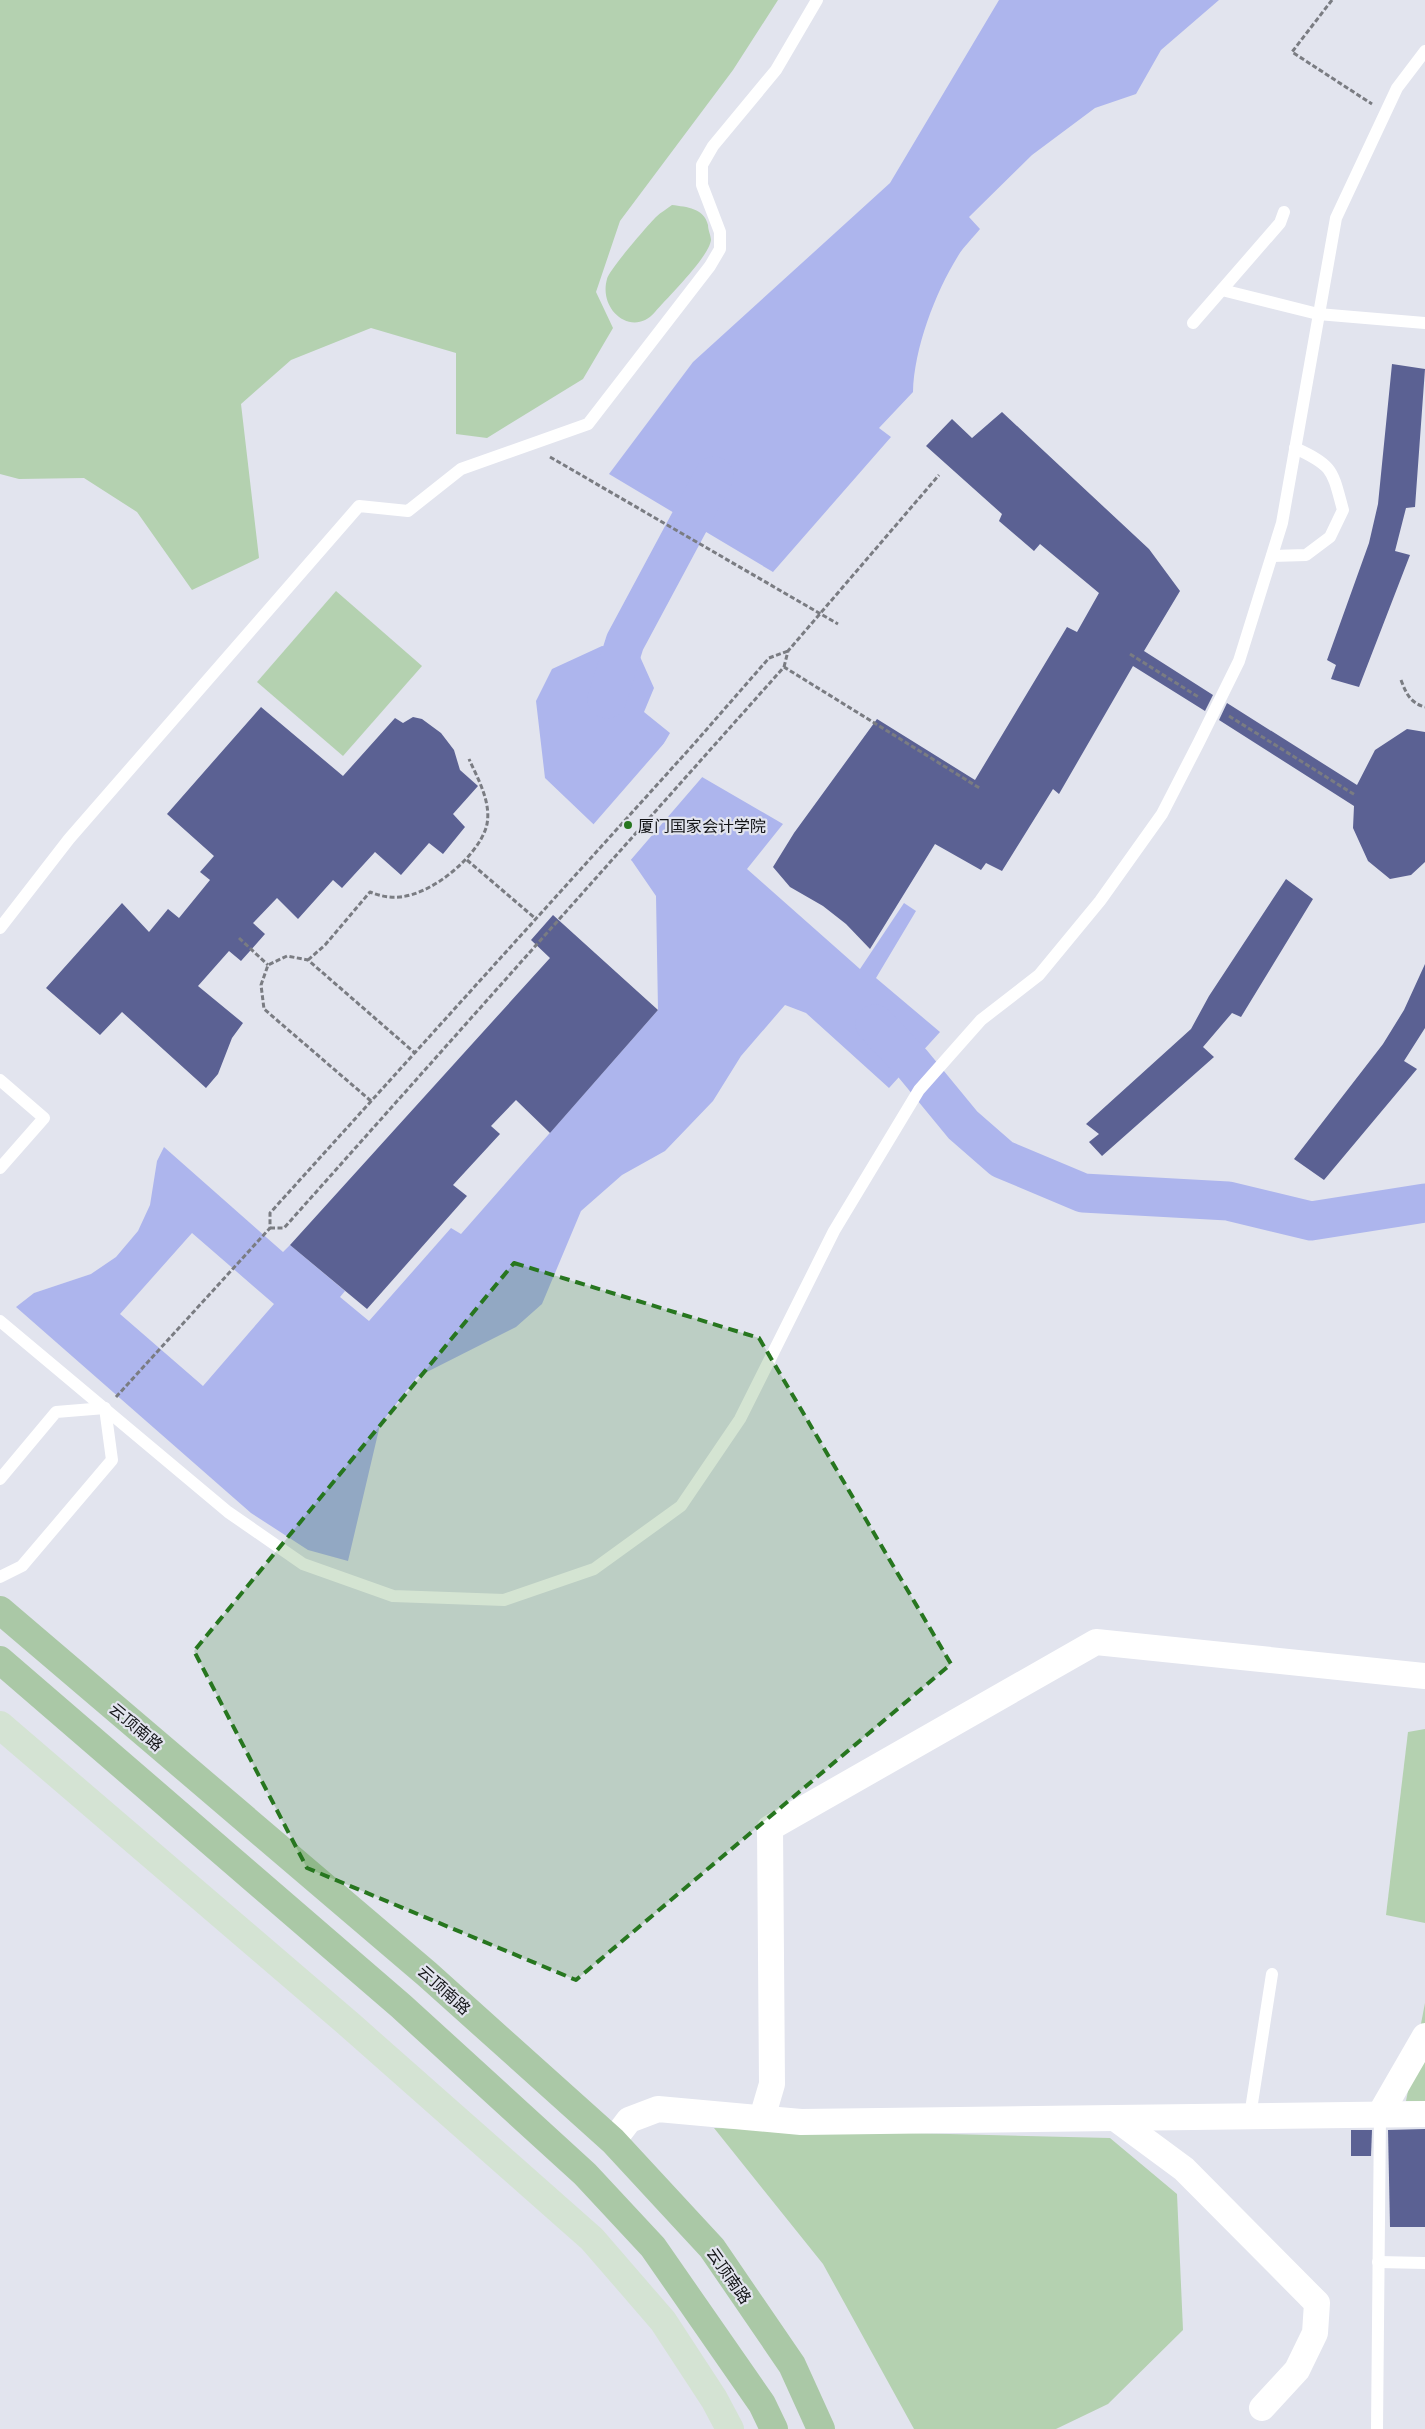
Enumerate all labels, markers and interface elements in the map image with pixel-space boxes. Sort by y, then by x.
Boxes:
place label: 厦门国家会计学院 [638,813,766,837]
marker: 厦门国家会计学院 [622,819,634,831]
street label: 云顶南路 [105,1696,169,1756]
street label: 云顶南路 [413,1959,477,2019]
street label: 云顶南路 [702,2242,758,2308]

